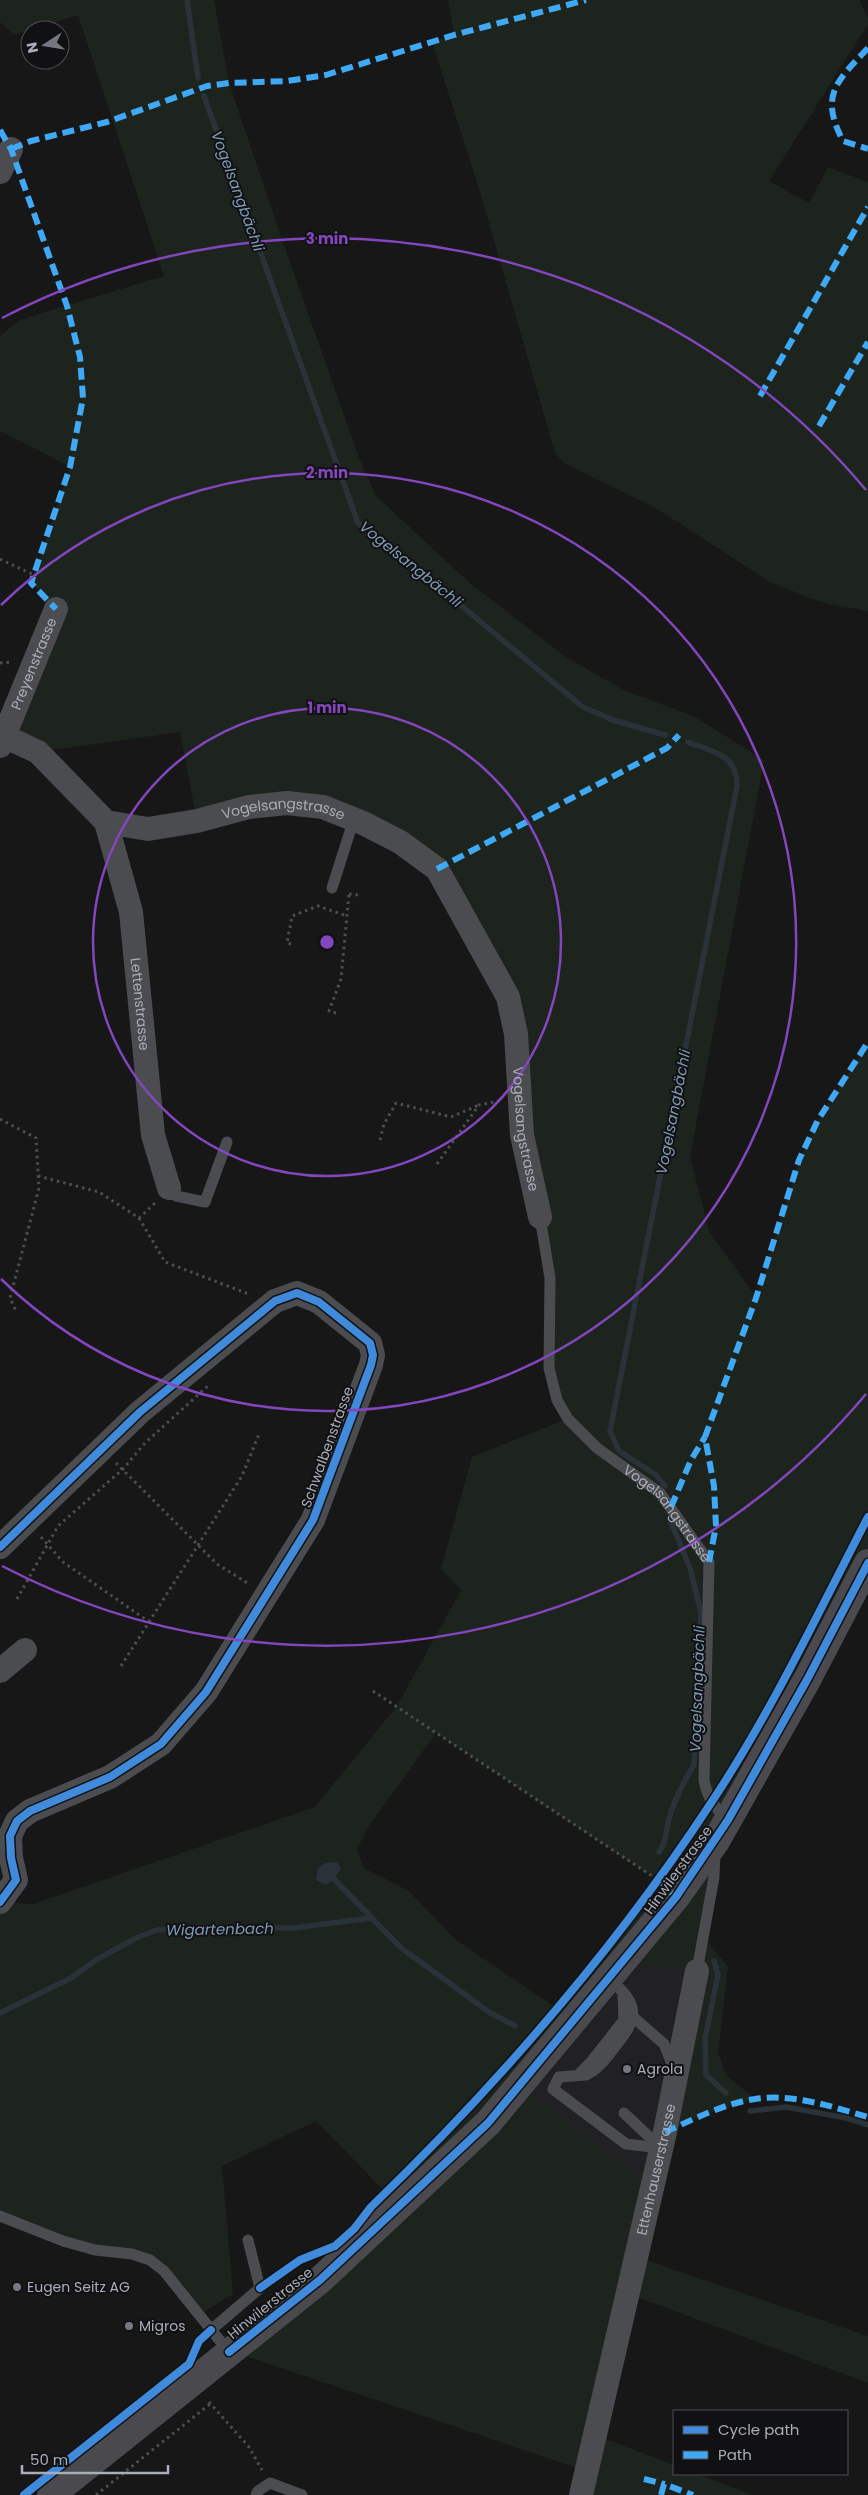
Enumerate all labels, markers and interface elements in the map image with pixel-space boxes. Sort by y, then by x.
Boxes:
north arrow [20,20,70,70]
text: N [21,40,43,55]
water label: Vogelsangbächli [206,128,270,255]
text: 3 min [306,228,348,249]
text: 2 min [306,462,348,483]
water label: Vogelsangbächli [355,516,467,612]
street label: Preyenstrasse [6,614,62,713]
text: 1 min [307,697,347,718]
street label: Vogelsangstrasse [219,793,349,825]
centre of rings [318,933,336,951]
street label: Lettenstrasse [126,957,155,1052]
water label: Vogelsangbächli [651,1047,695,1176]
street label: Vogelsangstrasse [508,1066,544,1193]
street label: Schwalbenstrasse [296,1383,358,1510]
street label: Vogelsangstrasse [619,1460,716,1566]
water label: Vogelsangbächli [684,1625,710,1753]
street label: Hinwilerstrasse [639,1821,717,1918]
water label: Wigartenbach [166,1918,274,1940]
place label: Agrola [637,2059,683,2079]
marker: Agrola [621,2063,633,2075]
street label: Ettenhauserstrasse [631,2102,680,2237]
street label: Hinwilerstrasse [223,2262,317,2344]
place label: Eugen Seitz AG [27,2277,130,2297]
marker: Eugen Seitz AG [11,2281,23,2293]
place label: Migros [139,2316,185,2336]
marker: Migros [123,2320,135,2332]
legend [673,2410,848,2475]
text: Cycle path [718,2419,799,2440]
scale bar [22,2442,169,2474]
text: Path [718,2444,752,2465]
text: 50 m [30,2449,68,2470]

